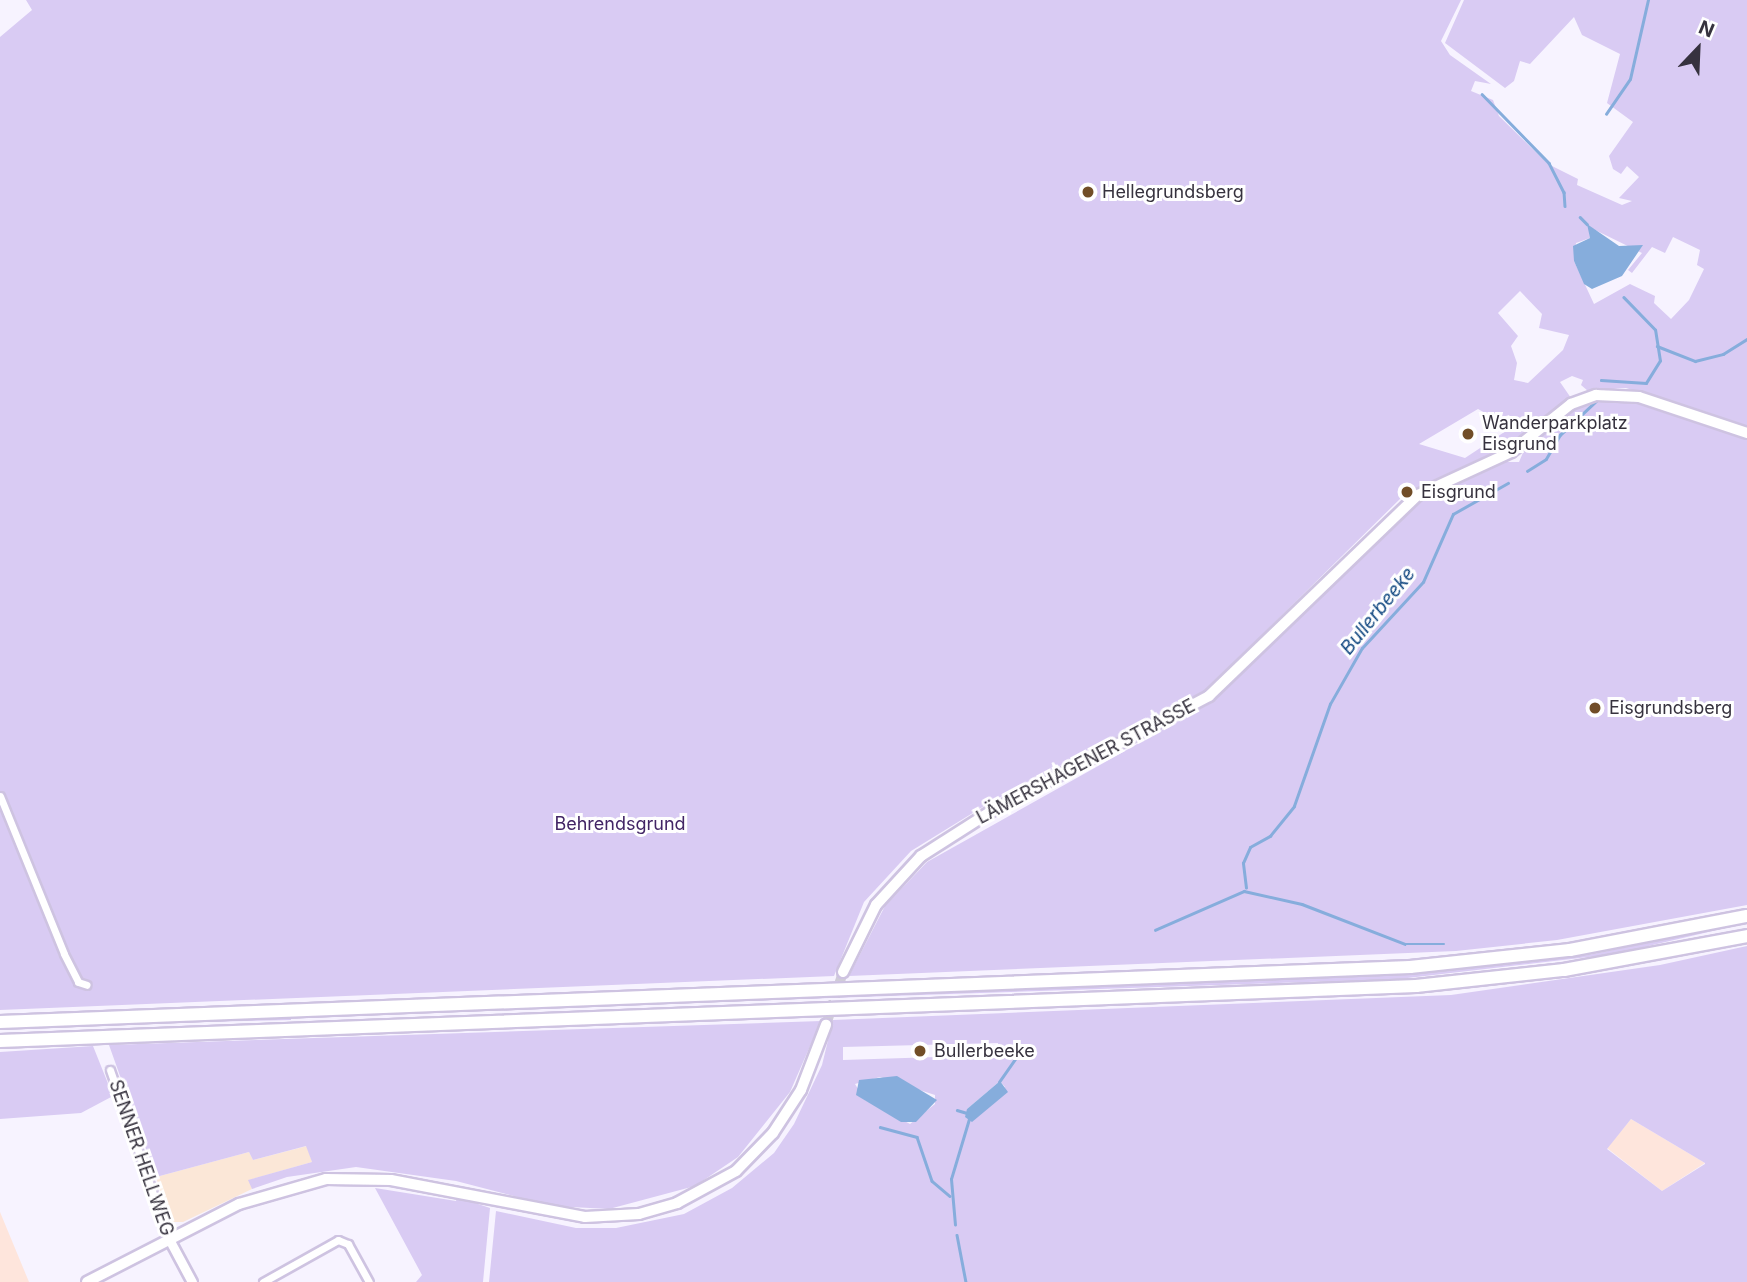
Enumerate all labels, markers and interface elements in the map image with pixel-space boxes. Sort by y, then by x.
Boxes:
north arrow [1663,14,1733,84]
text: N [1695,16,1718,43]
place label: Hellegrundsberg [1102,181,1244,203]
marker: Hellegrundsberg [1080,184,1096,200]
place label: Wanderparkplatz Eisgrund [1482,413,1628,456]
marker: Wanderparkplatz Eisgrund [1460,426,1476,442]
place label: Eisgrund [1421,481,1496,503]
marker: Eisgrund [1399,484,1415,500]
water label: Bullerbeeke [1336,563,1420,659]
street label: LÄMERSHAGENER STRASSE [973,695,1199,829]
place label: Eisgrundsberg [1609,697,1732,719]
marker: Eisgrundsberg [1587,700,1603,716]
park label: Behrendsgrund [554,813,686,835]
place label: Bullerbeeke [934,1040,1035,1062]
marker: Bullerbeeke [912,1043,928,1059]
street label: SENNER HELLWEG [104,1077,178,1239]

